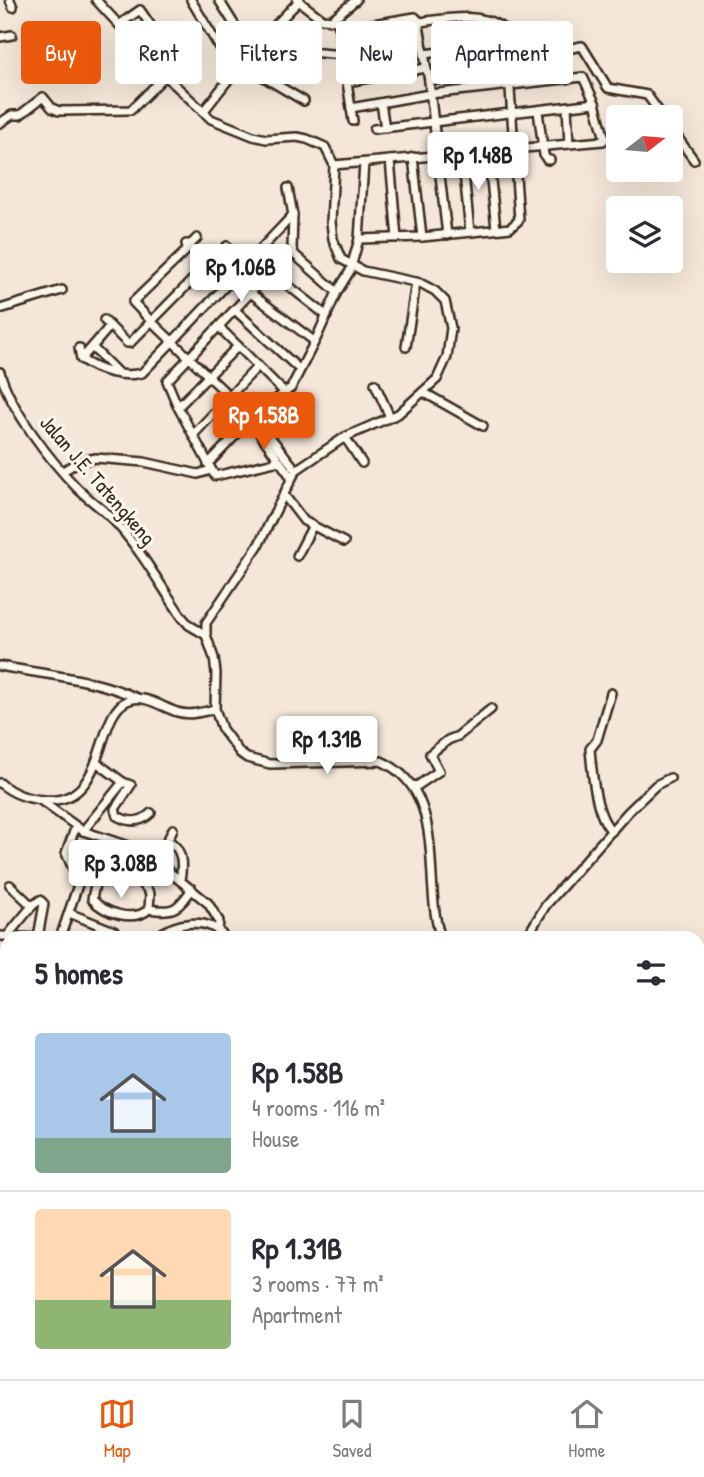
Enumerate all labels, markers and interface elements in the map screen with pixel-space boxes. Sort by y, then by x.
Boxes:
chip: Buy [21,21,101,84]
chip: Rent [115,21,202,84]
chip: Filters [216,21,322,84]
chip: New [336,21,417,84]
chip: Apartment [431,21,573,84]
north arrow [606,105,682,182]
map controls [606,105,683,273]
pin: Rp 1.48B [406,132,550,192]
text: Rp 1.48B [443,139,513,170]
button: layers [606,196,683,273]
pin: Rp 1.06B [169,244,313,304]
text: Rp 1.06B [206,251,276,282]
pin: Rp 1.58B [192,392,336,452]
text: Rp 1.58B [229,399,299,430]
street label: Jalan J.E. Tatengkeng [33,409,163,551]
pin: Rp 1.31B [255,716,399,776]
text: Rp 1.31B [292,723,362,754]
pin: Rp 3.08B [49,841,193,900]
text: Rp 3.08B [85,847,157,878]
text: 5 homes [35,953,123,993]
icon: filters [632,954,670,992]
text: Rp 1.58B [252,1052,344,1092]
icon: home [91,1061,175,1145]
text: 4 rooms · 116 m² [252,1092,385,1123]
text: House [252,1123,299,1154]
text: Rp 1.31B [252,1228,342,1268]
icon: home [91,1237,175,1321]
text: 3 rooms · 77 m² [252,1268,384,1299]
text: Apartment [252,1299,342,1330]
tab: Map [98,1395,136,1463]
tab: Saved [333,1395,371,1463]
tab: Home [568,1395,606,1463]

